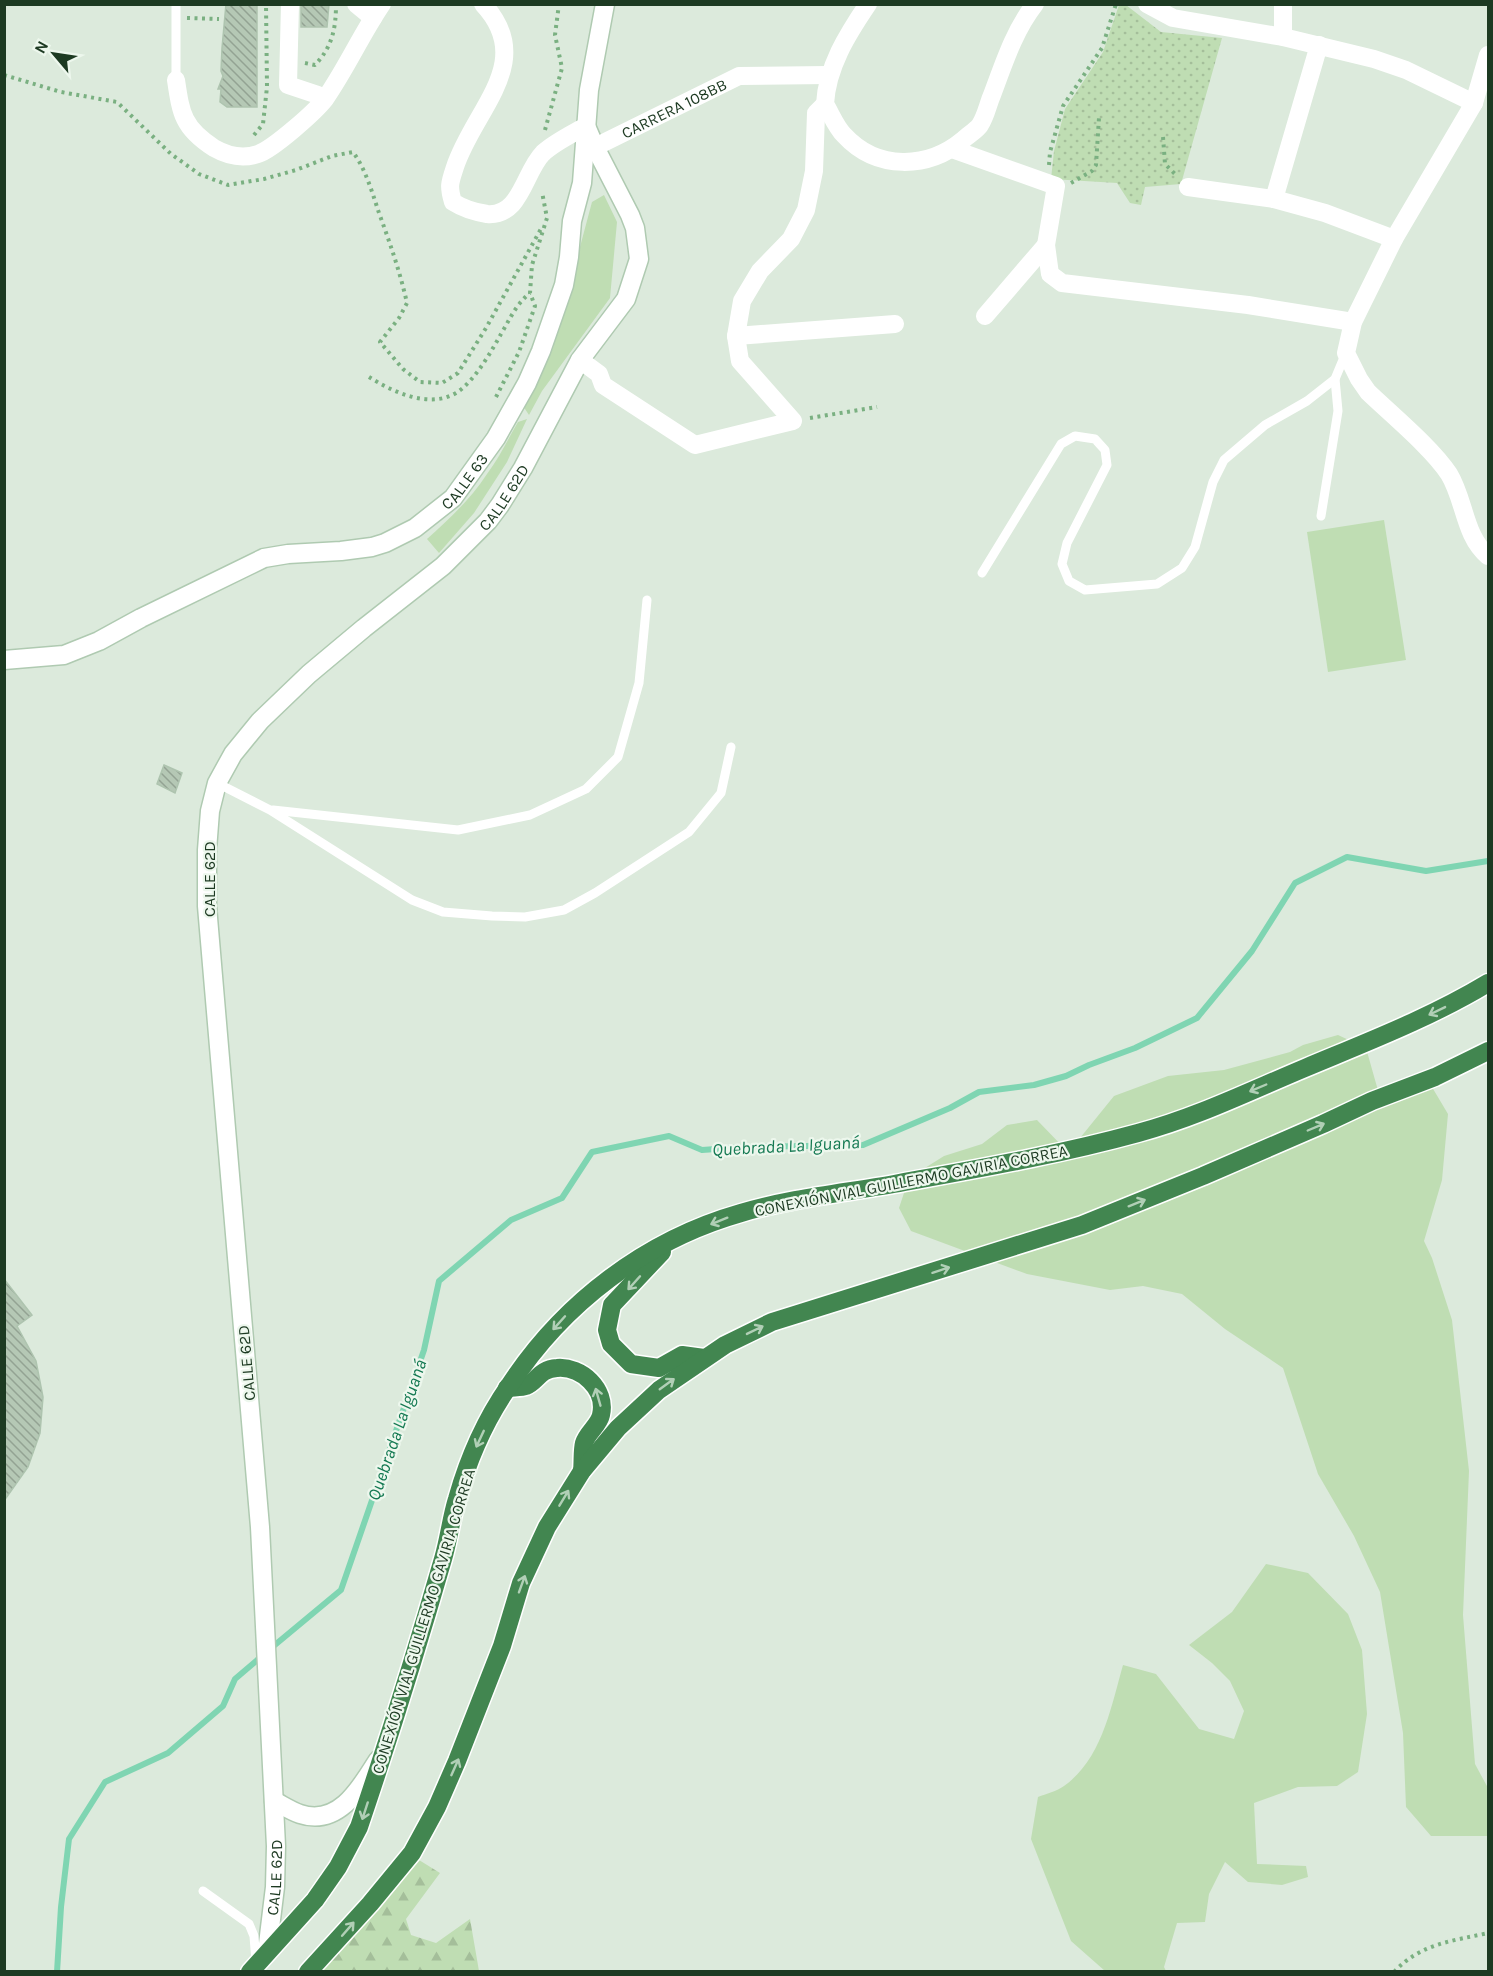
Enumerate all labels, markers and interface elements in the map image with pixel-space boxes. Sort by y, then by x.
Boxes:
north arrow [24,24,84,84]
text: N [30,37,52,57]
street label: CARRERA 108BB [618,75,730,142]
street label: CALLE 63 [438,450,492,514]
street label: CALLE 62D [475,461,533,535]
street label: CALLE 62D [200,841,219,917]
one-way arrow [1428,1005,1446,1017]
one-way arrow [1249,1083,1267,1094]
one-way arrow [1307,1121,1325,1132]
water label: Quebrada La Iguaná [712,1131,860,1161]
street label: CONEXIÓN VIAL GUILLERMO GAVIRIA CORREA [753,1141,1069,1220]
one-way arrow [1127,1197,1145,1208]
one-way arrow [710,1216,728,1227]
one-way arrow [931,1264,950,1275]
one-way arrow [627,1275,641,1290]
one-way arrow [552,1316,566,1331]
street label: CALLE 62D [234,1324,259,1402]
one-way arrow [746,1324,764,1336]
water label: Quebrada La Iguaná [363,1357,431,1503]
one-way arrow [659,1378,675,1391]
one-way arrow [592,1388,603,1407]
one-way arrow [473,1430,485,1448]
street label: CONEXIÓN VIAL GUILLERMO GAVIRIA CORREA [368,1466,479,1776]
one-way arrow [559,1490,571,1507]
one-way arrow [517,1575,528,1594]
one-way arrow [449,1759,461,1777]
one-way arrow [358,1801,369,1820]
street label: CALLE 62D [263,1839,286,1916]
one-way arrow [341,1922,355,1937]

